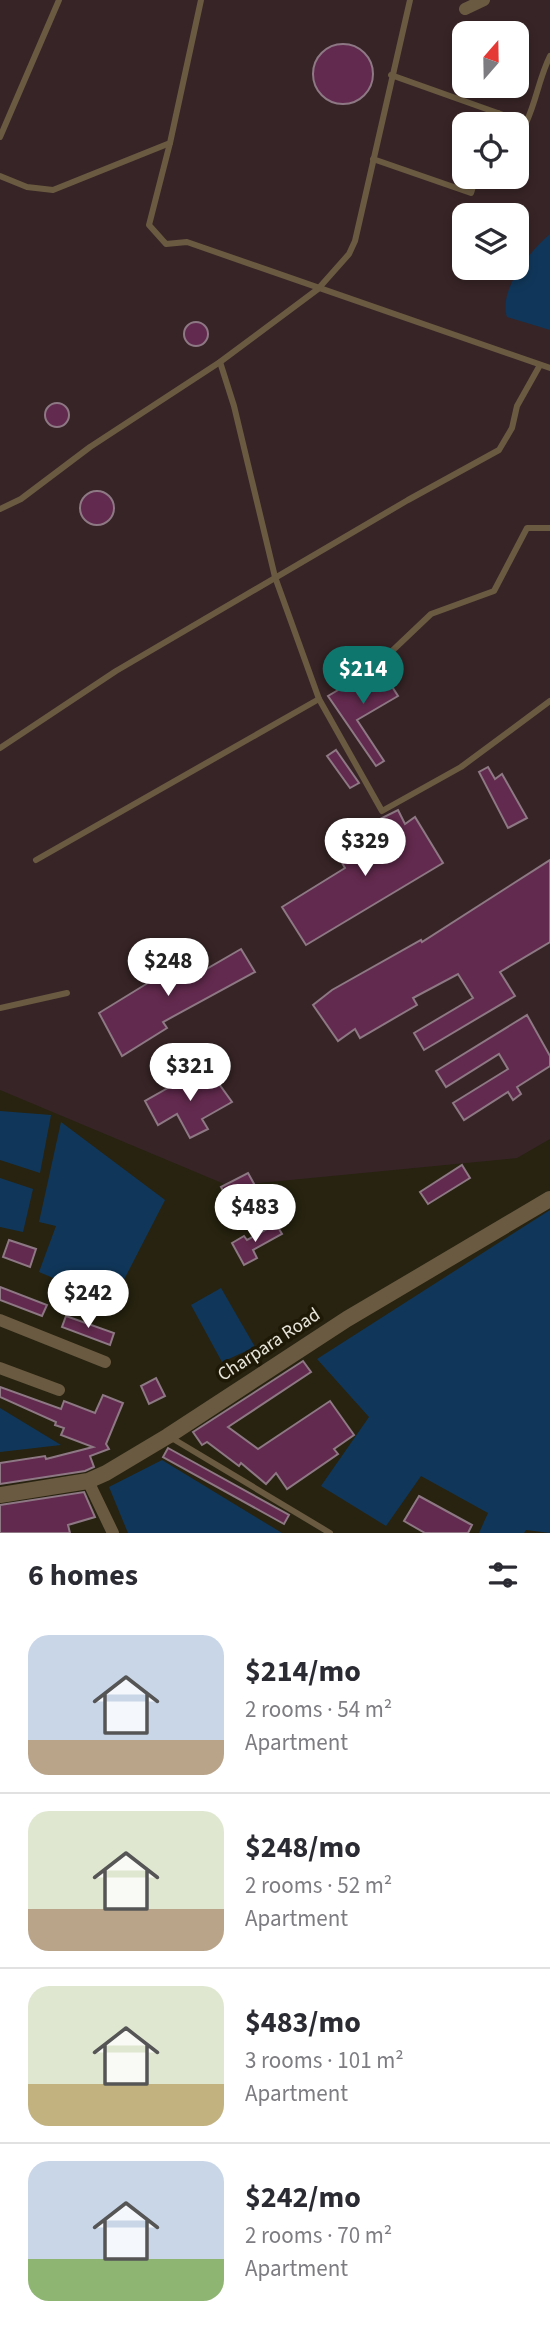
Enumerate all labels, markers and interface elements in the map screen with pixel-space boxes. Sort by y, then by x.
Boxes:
north arrow [452,21,528,98]
map controls [452,21,529,280]
button: locate [452,112,529,189]
button: layers [452,203,529,280]
pin: $214 [322,646,404,706]
text: $214 [339,652,387,685]
pin: $329 [324,818,406,878]
text: $329 [341,824,389,857]
pin: $248 [127,939,209,998]
text: $248 [144,944,192,977]
pin: $321 [149,1044,231,1103]
text: $321 [166,1049,214,1082]
pin: $483 [214,1184,296,1244]
text: $483 [231,1190,279,1223]
pin: $242 [47,1270,129,1330]
text: $242 [64,1276,112,1309]
street label: Charpara Road [212,1302,326,1388]
text: 6 homes [28,1554,138,1597]
icon: filters [484,1556,522,1594]
text: $214/mo [245,1650,361,1693]
icon: home [84,1663,168,1747]
text: 2 rooms · 54 m² [245,1693,392,1726]
text: Apartment [245,1726,348,1759]
text: $248/mo [245,1826,361,1869]
icon: home [84,1839,168,1923]
text: 2 rooms · 52 m² [245,1869,392,1902]
text: Apartment [245,1902,348,1935]
text: $483/mo [245,2001,361,2044]
icon: home [84,2014,168,2098]
text: 3 rooms · 101 m² [245,2044,404,2077]
text: Apartment [245,2077,348,2110]
text: $242/mo [245,2176,361,2219]
icon: home [84,2189,168,2273]
text: 2 rooms · 70 m² [245,2219,392,2252]
text: Apartment [245,2252,348,2285]

